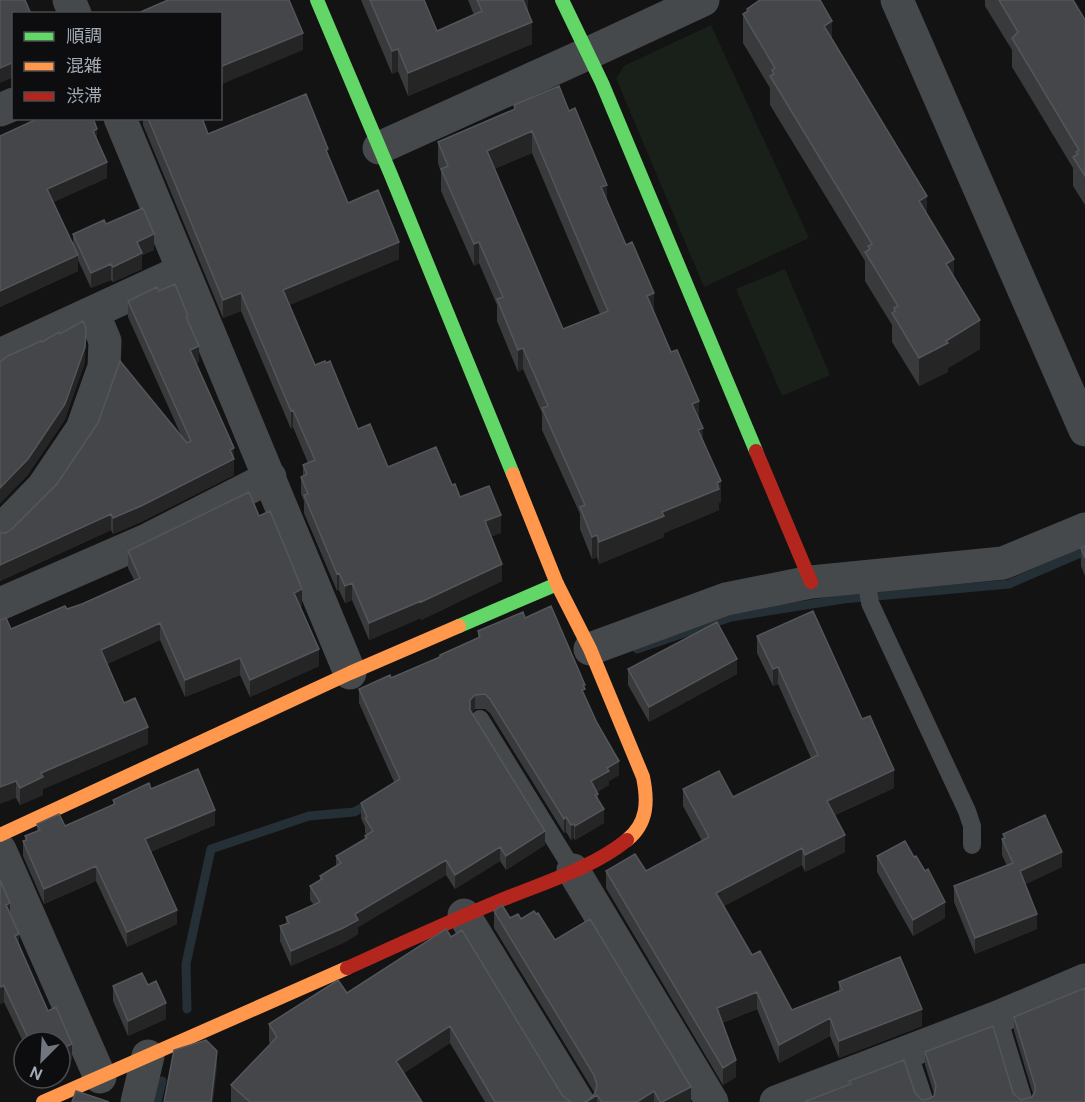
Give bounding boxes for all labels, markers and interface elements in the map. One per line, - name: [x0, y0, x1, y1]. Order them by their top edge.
- legend: [12, 12, 222, 120]
- text: 順調: [66, 24, 102, 48]
- text: 混雑: [66, 54, 102, 78]
- text: 渋滞: [66, 84, 102, 108]
- north arrow: [12, 1030, 72, 1090]
- text: N: [27, 1061, 46, 1085]

